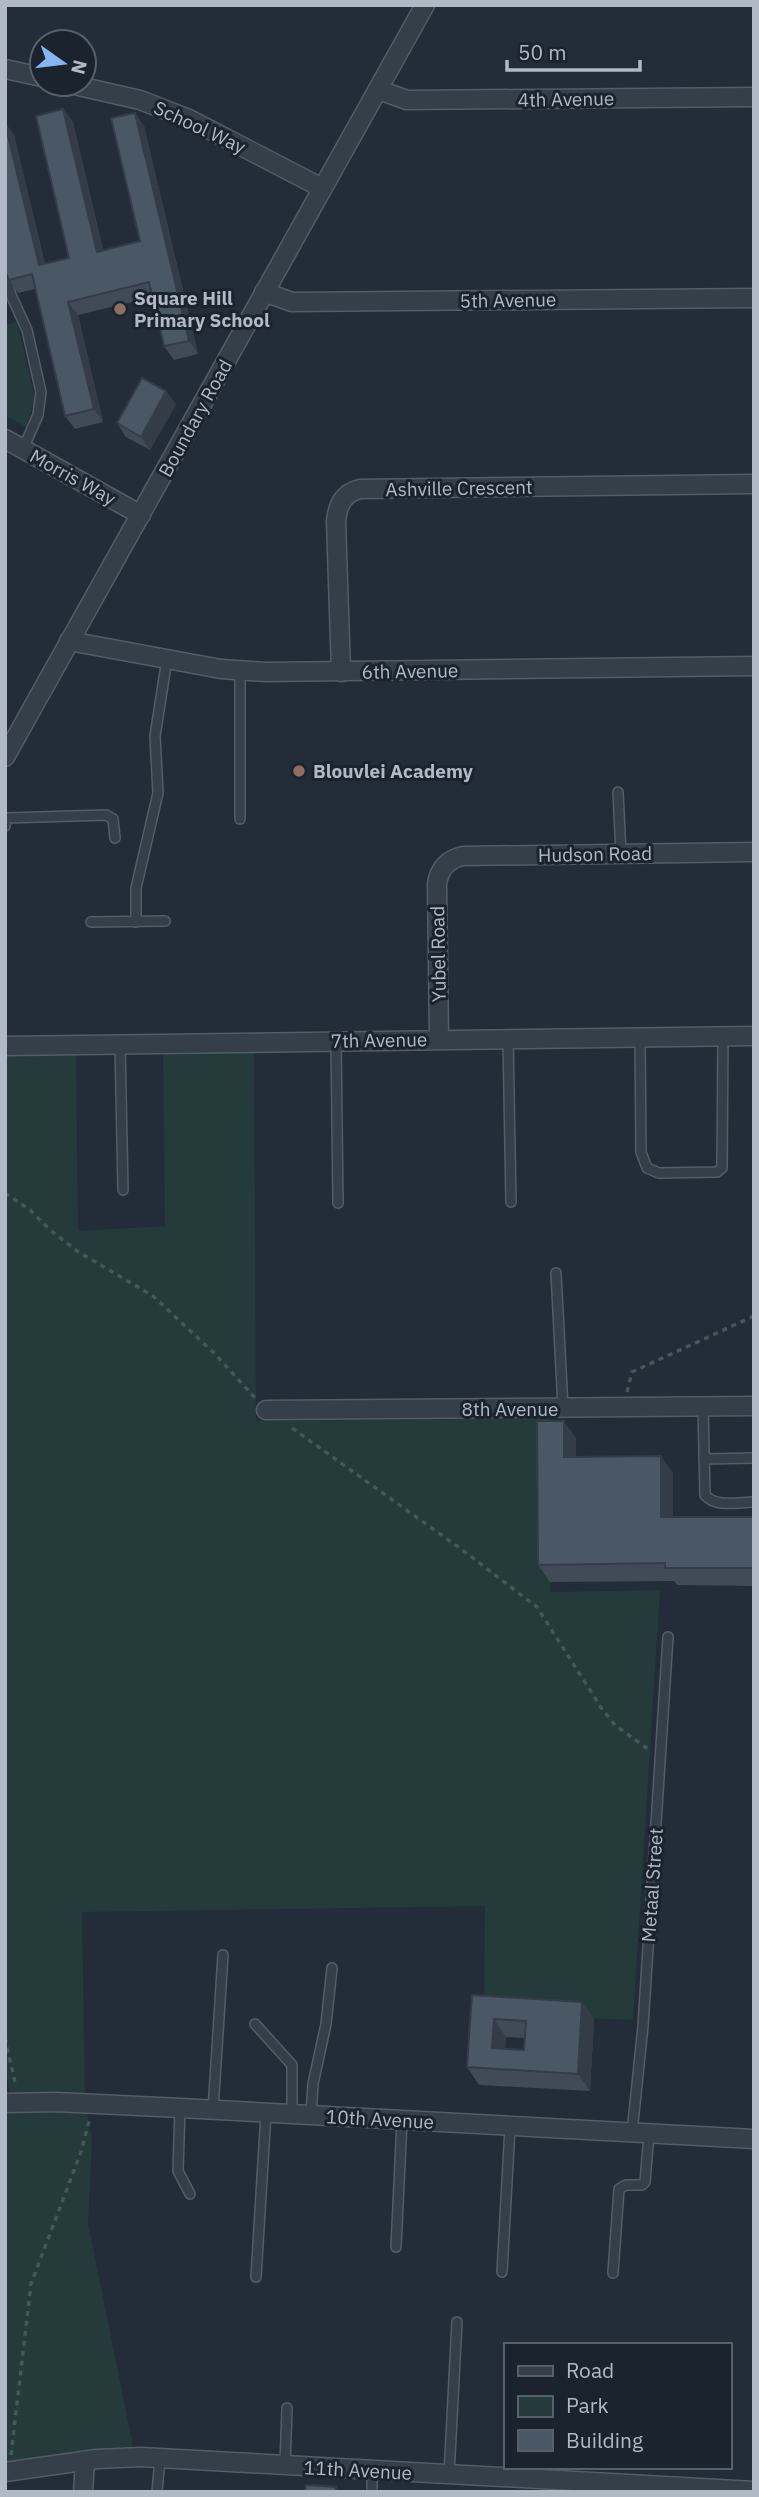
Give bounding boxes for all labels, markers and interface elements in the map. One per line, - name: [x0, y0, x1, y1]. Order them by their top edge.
- north arrow: [28, 28, 98, 98]
- scale bar: [507, 28, 640, 72]
- text: 50 m: [518, 38, 567, 66]
- text: N: [66, 58, 93, 77]
- street label: 4th Avenue: [517, 86, 615, 112]
- street label: School Way: [150, 95, 250, 159]
- place label: Square Hill Primary School: [134, 286, 270, 332]
- street label: 5th Avenue: [459, 287, 557, 313]
- marker: Square Hill Primary School: [112, 301, 128, 317]
- street label: Boundary Road: [153, 355, 237, 481]
- street label: Morris Way: [26, 444, 121, 511]
- street label: Ashville Crescent: [385, 475, 533, 501]
- street label: 6th Avenue: [361, 658, 459, 684]
- place label: Blouvlei Academy: [313, 759, 474, 783]
- marker: Blouvlei Academy: [291, 763, 307, 779]
- street label: Hudson Road: [538, 841, 652, 867]
- street label: Yubel Road: [425, 906, 451, 1002]
- street label: 7th Avenue: [330, 1027, 428, 1053]
- street label: 8th Avenue: [462, 1397, 558, 1421]
- street label: Metaal Street: [636, 1827, 668, 1943]
- street label: 10th Avenue: [325, 2104, 435, 2134]
- legend: [504, 2343, 731, 2469]
- text: Road: [566, 2356, 614, 2384]
- text: Park: [566, 2391, 609, 2419]
- text: Building: [566, 2426, 643, 2454]
- street label: 11th Avenue: [303, 2455, 413, 2485]

